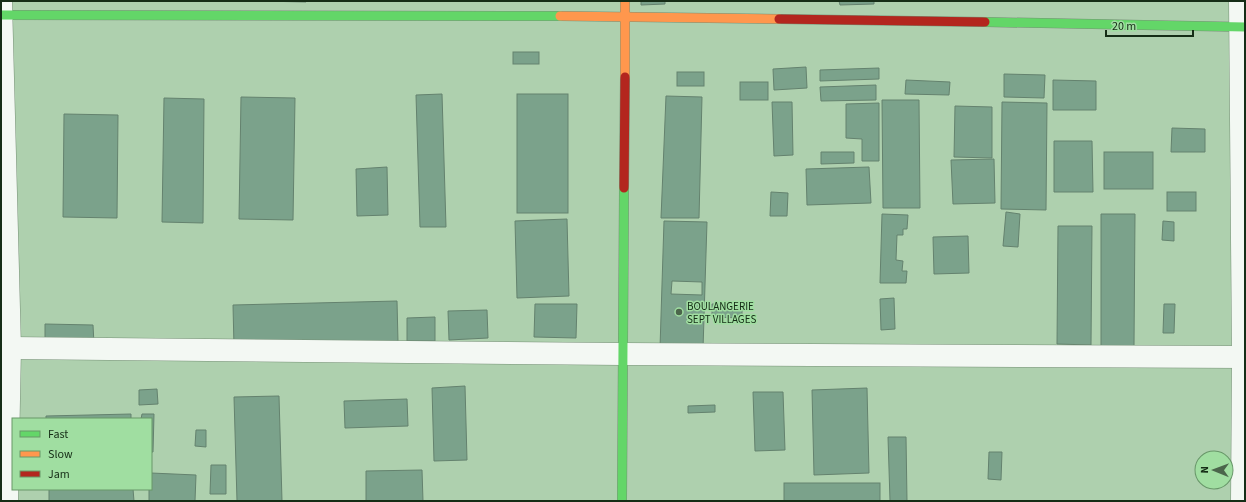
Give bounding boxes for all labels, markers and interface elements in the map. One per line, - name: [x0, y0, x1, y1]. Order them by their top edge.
- scale bar: [1106, 12, 1193, 38]
- text: 20 m: [1112, 18, 1136, 35]
- place label: BOULANGERIE SEPT VILLAGES: [687, 299, 756, 327]
- marker: BOULANGERIE SEPT VILLAGES: [674, 307, 684, 317]
- legend: [12, 418, 152, 490]
- text: Fast: [48, 426, 68, 443]
- text: Slow: [48, 446, 73, 463]
- north arrow: [1194, 450, 1234, 490]
- text: Jam: [48, 466, 70, 483]
- text: N: [1197, 466, 1212, 474]

